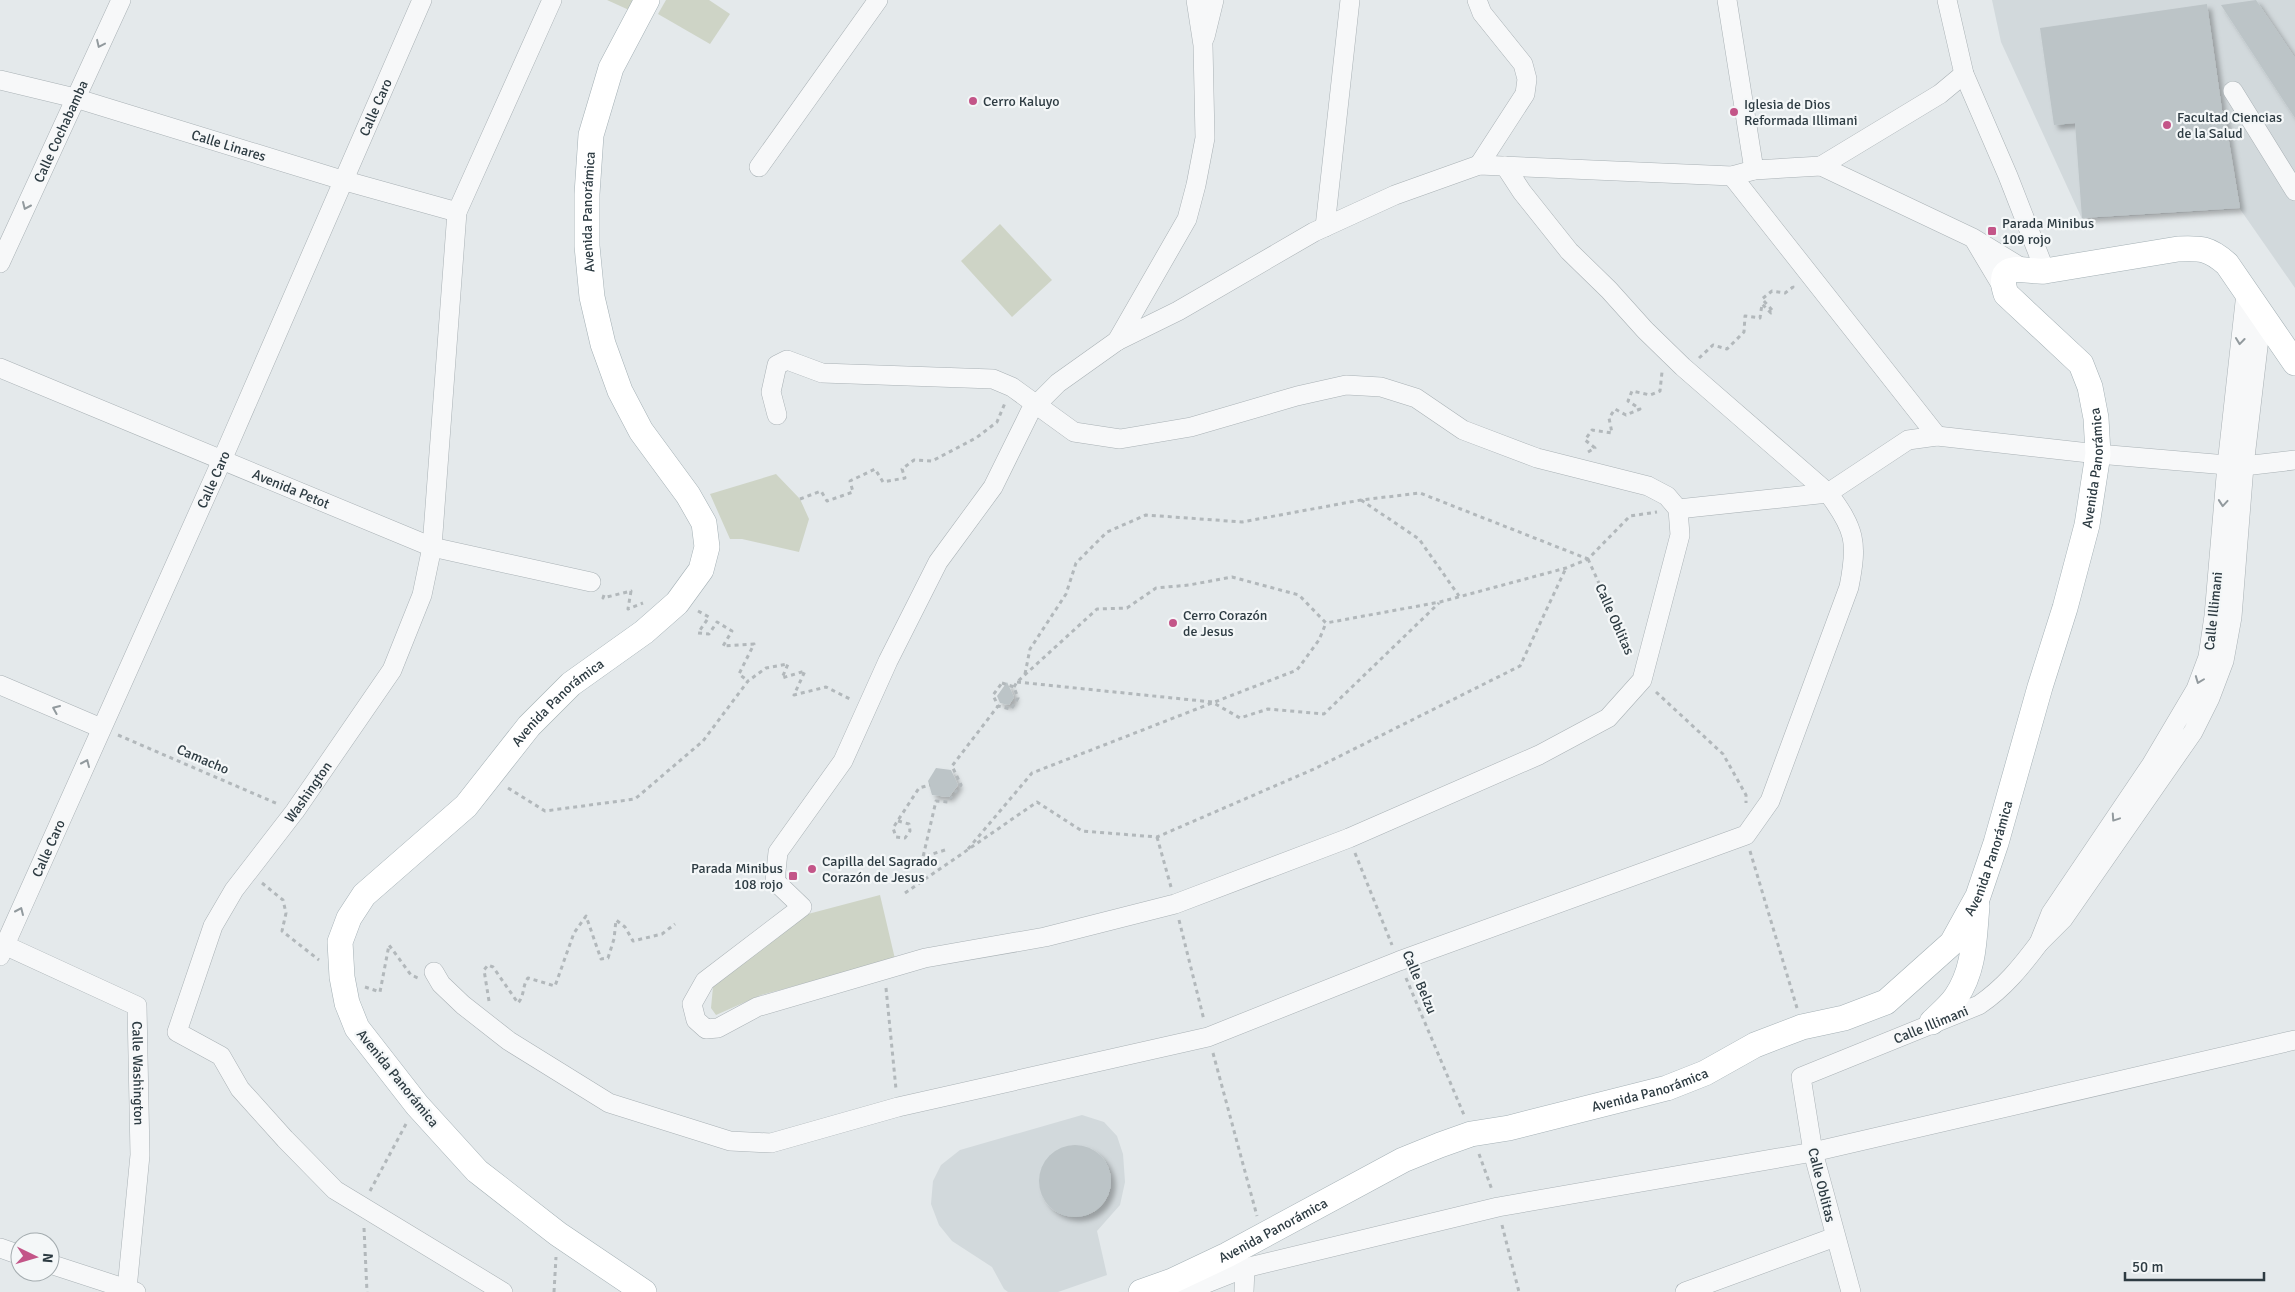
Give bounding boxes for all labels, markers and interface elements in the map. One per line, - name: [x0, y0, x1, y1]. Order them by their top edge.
- one-way arrow: [96, 39, 106, 48]
- street label: Calle Caro: [356, 76, 396, 139]
- street label: Calle Cochabamba: [30, 78, 92, 185]
- place label: Cerro Kaluyo: [983, 93, 1059, 110]
- marker: Cerro Kaluyo: [967, 95, 979, 107]
- place label: Iglesia de Dios Reformada Illimani: [1744, 96, 1858, 129]
- marker: Iglesia de Dios Reformada Illimani: [1728, 106, 1740, 118]
- place label: Facultad Ciencias de la Salud: [2177, 109, 2282, 142]
- marker: Facultad Ciencias de la Salud: [2161, 119, 2173, 131]
- street label: Calle Linares: [189, 126, 268, 165]
- street label: Avenida Panorámica: [579, 151, 599, 273]
- one-way arrow: [21, 201, 32, 210]
- place label: Parada Minibus 109 rojo: [2002, 215, 2094, 248]
- marker: Parada Minibus 109 rojo: [1986, 225, 1998, 237]
- one-way arrow: [2235, 337, 2246, 345]
- street label: Avenida Panorámica: [2079, 406, 2107, 529]
- street label: Calle Caro: [193, 448, 234, 511]
- street label: Avenida Petot: [250, 465, 332, 513]
- one-way arrow: [2218, 499, 2229, 507]
- street label: Calle Illimani: [2201, 571, 2226, 651]
- street label: Calle Oblitas: [1591, 581, 1638, 657]
- place label: Cerro Corazón de Jesus: [1183, 607, 1268, 640]
- marker: Cerro Corazón de Jesus: [1167, 617, 1179, 629]
- street label: Avenida Panorámica: [508, 655, 607, 750]
- one-way arrow: [2195, 675, 2205, 684]
- one-way arrow: [52, 705, 61, 715]
- street label: Camacho: [174, 741, 232, 778]
- street label: Washington: [281, 758, 336, 826]
- one-way arrow: [79, 759, 90, 768]
- street label: Avenida Panorámica: [1961, 799, 2017, 919]
- one-way arrow: [2111, 813, 2121, 822]
- street label: Calle Caro: [28, 817, 69, 880]
- place label: Capilla del Sagrado Corazón de Jesus: [822, 853, 938, 886]
- place label: Parada Minibus 108 rojo: [691, 860, 783, 893]
- marker: Capilla del Sagrado Corazón de Jesus: [806, 863, 818, 875]
- marker: Parada Minibus 108 rojo: [787, 870, 799, 882]
- one-way arrow: [14, 907, 24, 916]
- street label: Calle Belzu: [1399, 948, 1440, 1016]
- street label: Calle Illimani: [1891, 1002, 1971, 1048]
- street label: Calle Washington: [128, 1021, 147, 1126]
- street label: Avenida Panorámica: [353, 1026, 442, 1131]
- street label: Avenida Panorámica: [1590, 1065, 1711, 1116]
- street label: Calle Oblitas: [1804, 1146, 1839, 1224]
- street label: Avenida Panorámica: [1216, 1194, 1331, 1267]
- north arrow: [10, 1232, 60, 1282]
- scale bar: [2125, 1250, 2264, 1282]
- text: N: [39, 1252, 56, 1264]
- text: 50 m: [2132, 1258, 2163, 1276]

